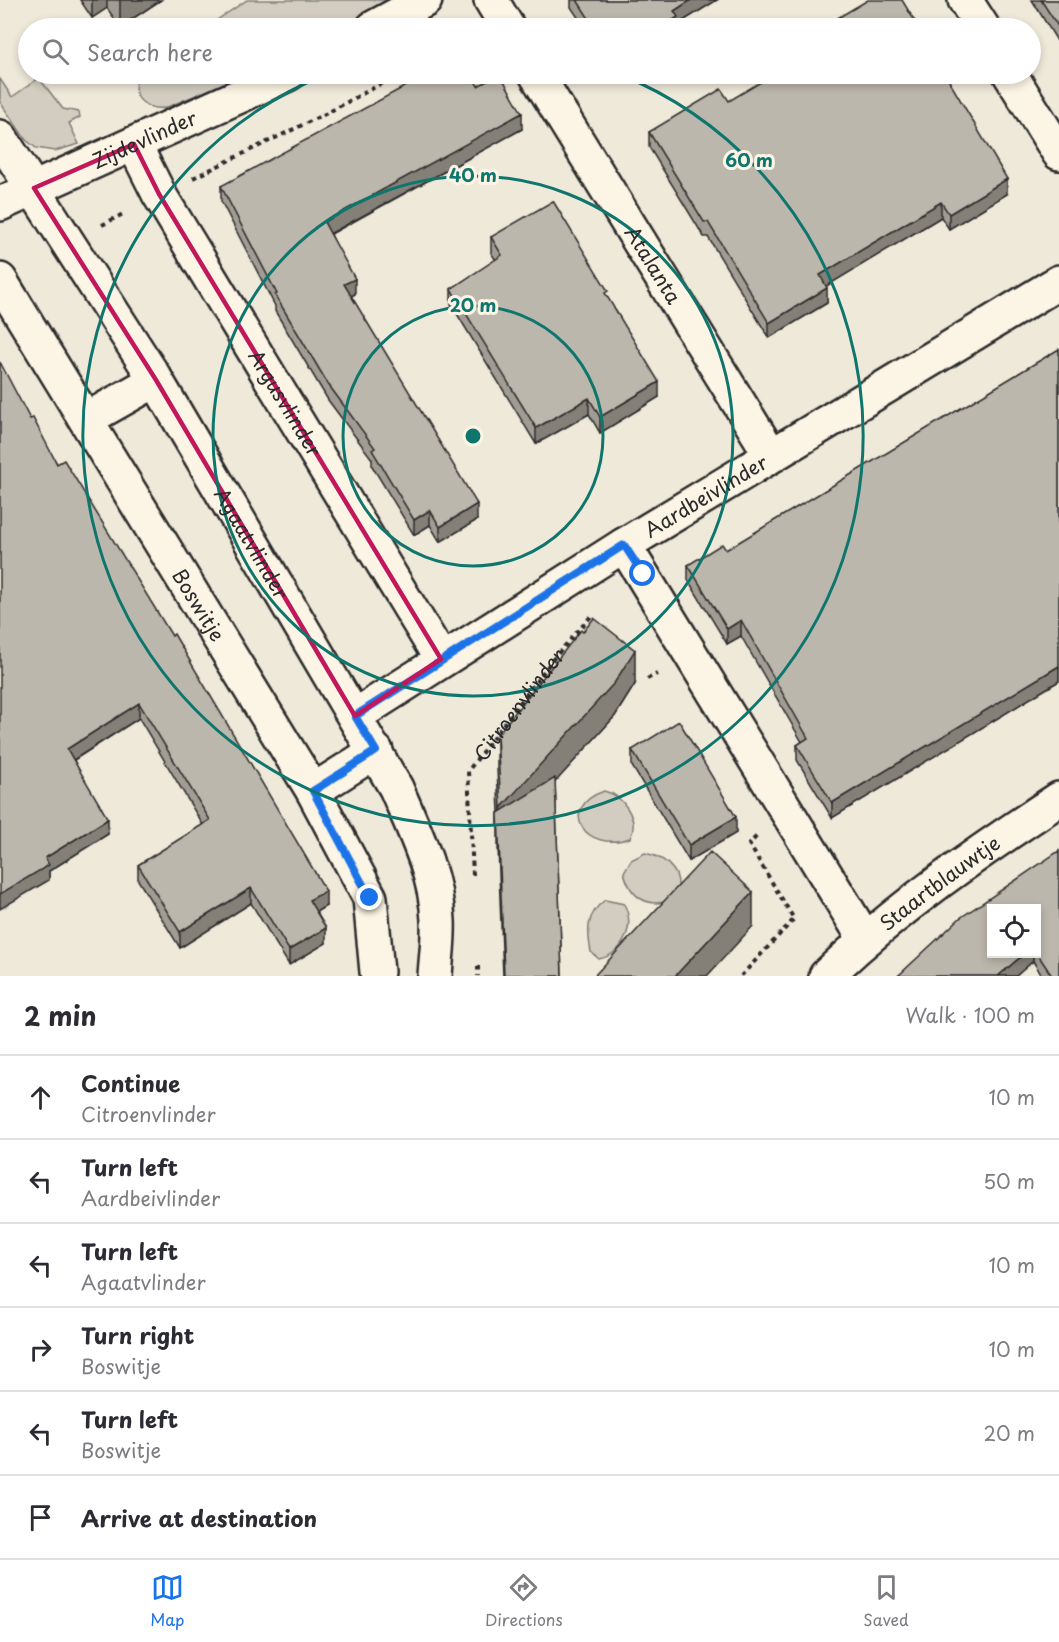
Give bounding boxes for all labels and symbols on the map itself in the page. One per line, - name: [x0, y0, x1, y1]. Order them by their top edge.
- street label: Zijdevlinder: [87, 102, 202, 176]
- text: 60 m: [725, 146, 773, 173]
- text: 40 m: [449, 161, 497, 188]
- street label: Atalanta: [618, 220, 689, 310]
- text: 20 m: [450, 291, 496, 318]
- street label: Argusvlinder: [242, 343, 330, 463]
- centre of rings: [463, 426, 483, 446]
- street label: Aardbeivlinder: [638, 446, 774, 545]
- street label: Agaatvlinder: [207, 482, 297, 605]
- route start: [629, 560, 655, 586]
- street label: Boswitje: [165, 563, 233, 647]
- street label: Citroenvlinder: [466, 641, 572, 767]
- street label: Staartblauwtje: [873, 828, 1006, 938]
- route end: [356, 884, 382, 910]

